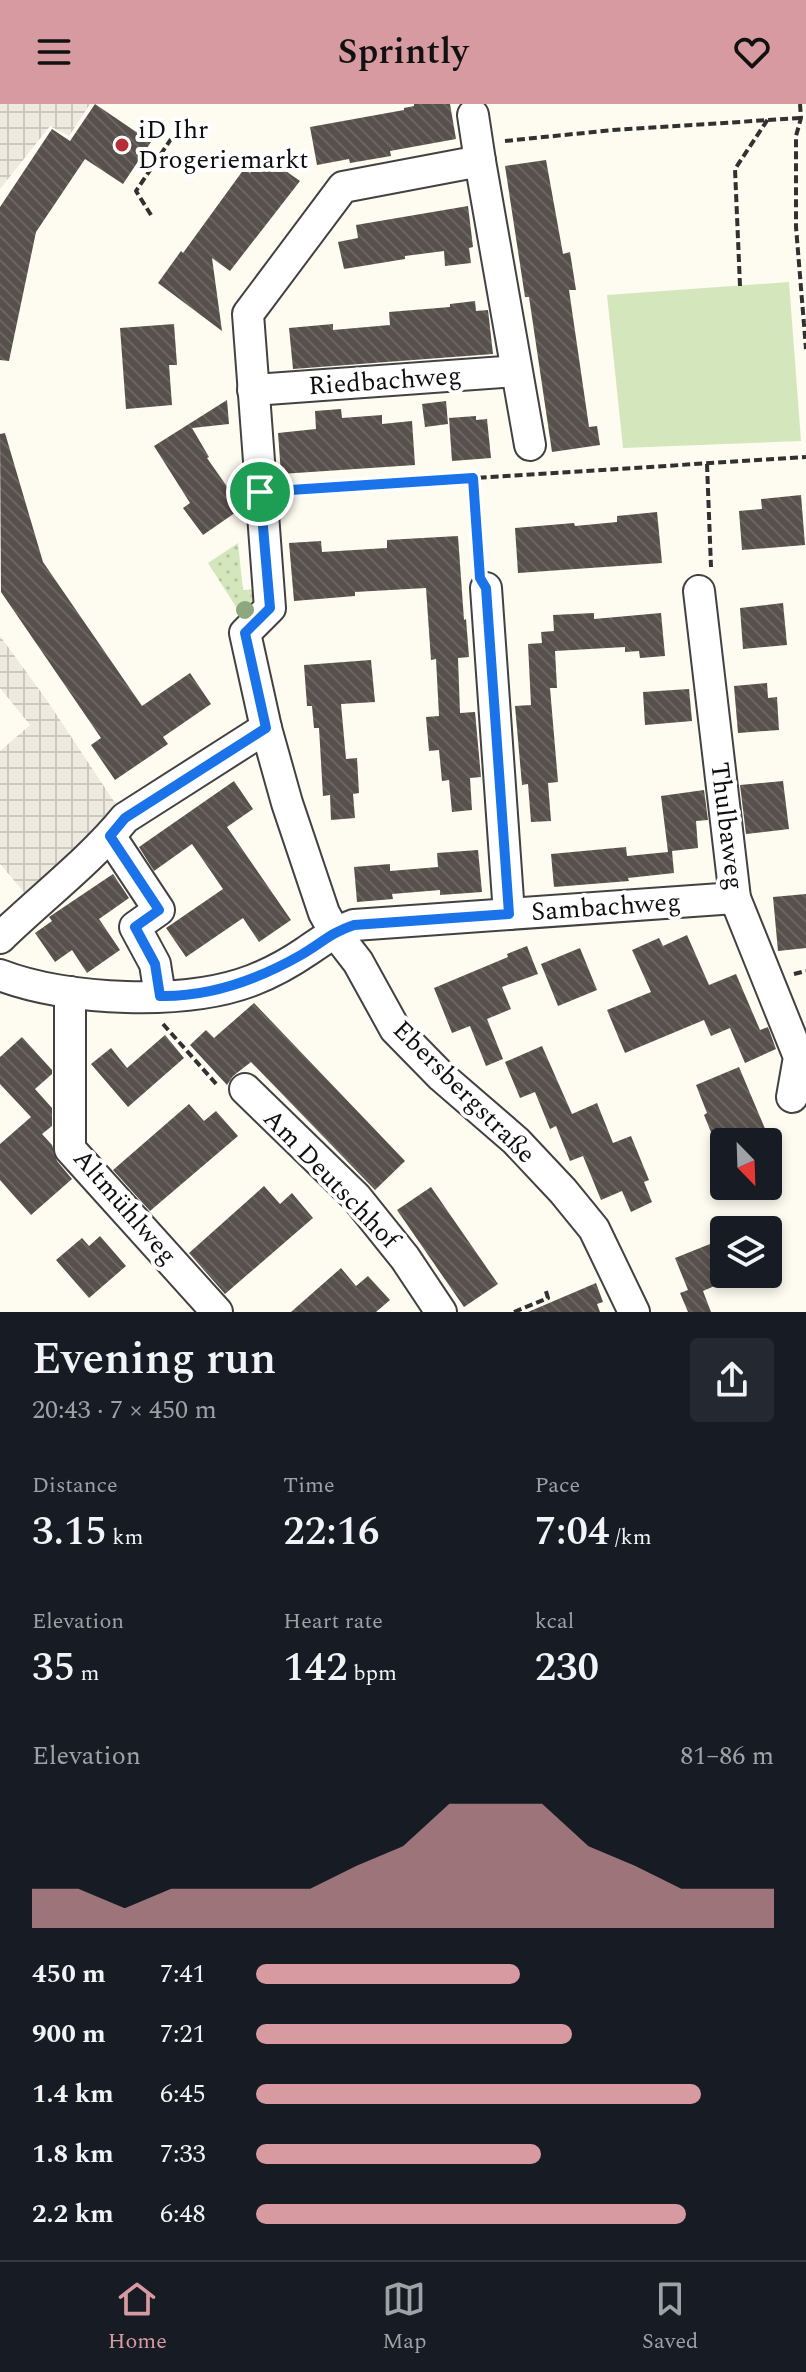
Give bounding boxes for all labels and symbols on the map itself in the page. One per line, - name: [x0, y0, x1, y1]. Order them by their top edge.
- place label: iD Ihr Drogeriemarkt: [138, 110, 309, 180]
- marker: iD Ihr Drogeriemarkt: [113, 136, 131, 154]
- street label: Riedbachweg: [307, 356, 463, 406]
- pin: [226, 458, 294, 526]
- street label: Thulbaweg: [699, 760, 755, 892]
- street label: Sambachweg: [530, 882, 682, 932]
- street label: Ebersbergstraße: [383, 1011, 545, 1173]
- street label: Am Deutschhof: [253, 1100, 410, 1260]
- north arrow: [710, 1128, 782, 1200]
- street label: Altmühlweg: [63, 1140, 187, 1274]

